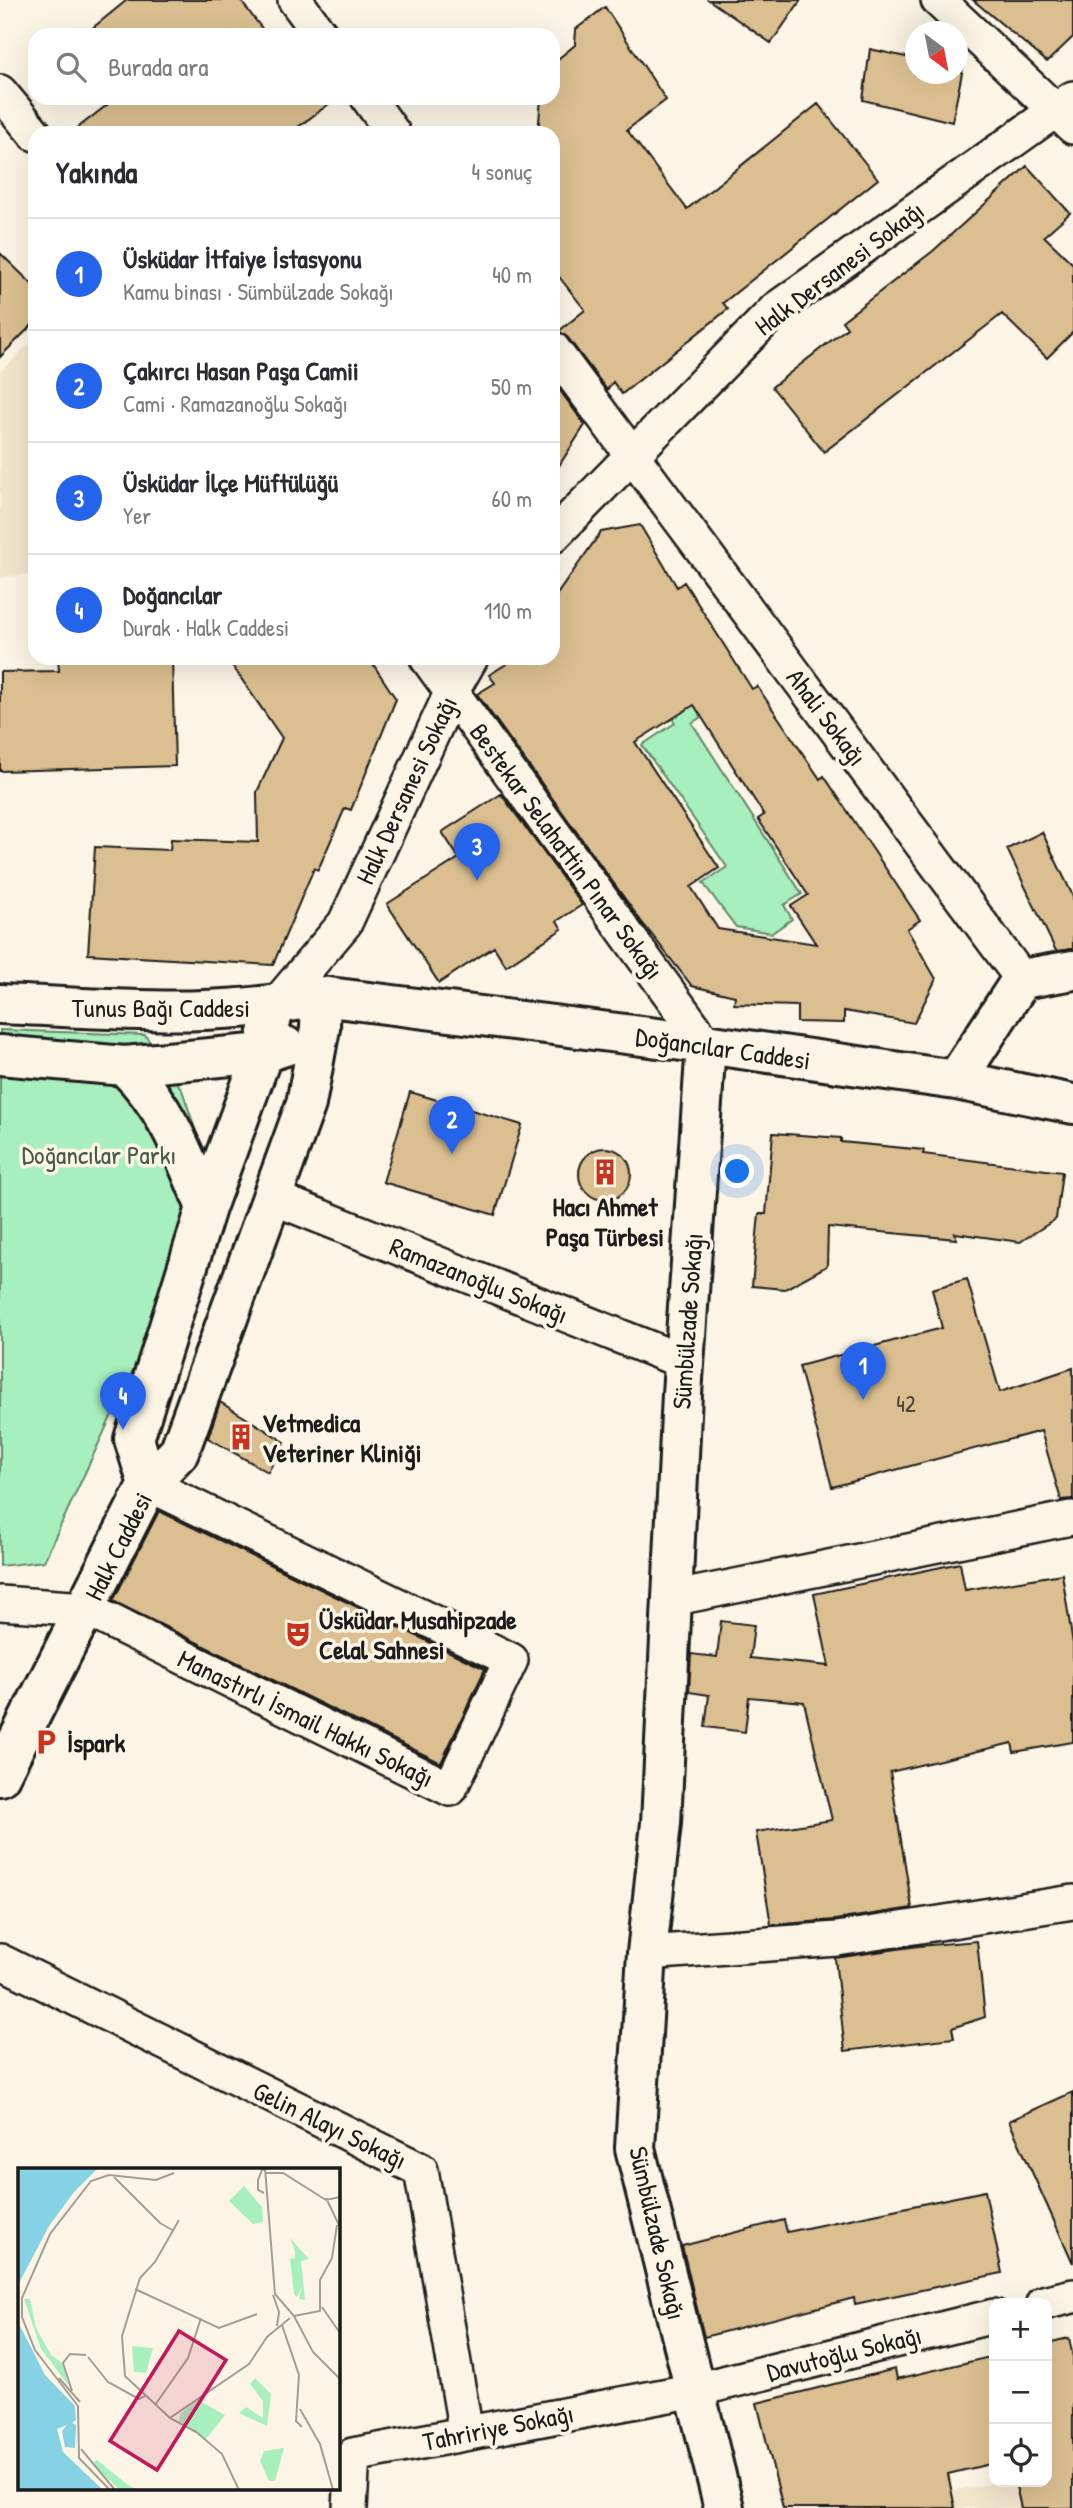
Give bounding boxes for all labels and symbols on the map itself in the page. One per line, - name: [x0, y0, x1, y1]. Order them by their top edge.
- north arrow: [905, 21, 968, 84]
- street label: Halk Dersanesi Sokağı: [747, 193, 931, 343]
- street label: Ahali Sokağı: [779, 661, 875, 773]
- street label: Halk Dersanesi Sokağı: [347, 690, 465, 890]
- street label: Bestekar Selahattin Pınar Sokağı: [462, 716, 672, 986]
- pin: 3: [454, 823, 500, 881]
- street label: Tunus Bağı Caddesi: [72, 990, 250, 1025]
- street label: Doğancılar Caddesi: [633, 1018, 813, 1078]
- pin: 2: [429, 1096, 475, 1154]
- park label: Doğancılar Parkı: [22, 1137, 176, 1172]
- your location: [720, 1154, 754, 1188]
- building icon: Hacı Ahmet Paşa Türbesi: [590, 1157, 620, 1187]
- place label: Hacı Ahmet Paşa Türbesi: [546, 1189, 664, 1254]
- street label: Ramazanoğlu Sokağı: [385, 1228, 573, 1332]
- street label: Sümbülzade Sokağı: [663, 1232, 711, 1410]
- pin: 1: [840, 1342, 886, 1400]
- pin: 4: [100, 1372, 146, 1430]
- house number: 42: [896, 1388, 916, 1419]
- place label: Vetmedica Veteriner Kliniği: [262, 1405, 421, 1471]
- building icon: Vetmedica Veteriner Kliniği: [226, 1422, 256, 1452]
- street label: Halk Caddesi: [76, 1486, 160, 1606]
- place label: Üsküdar Musahipzade Celal Sahnesi: [319, 1602, 517, 1667]
- theatre icon: Üsküdar Musahipzade Celal Sahnesi: [283, 1619, 313, 1649]
- street label: Manastırlı İsmail Hakkı Sokağı: [172, 1641, 440, 1795]
- place label: İspark: [67, 1725, 125, 1761]
- parking icon: İspark: [31, 1727, 61, 1757]
- street label: Gelin Alayı Sokağı: [247, 2073, 413, 2177]
- street label: Sümbülzade Sokağı: [621, 2143, 695, 2323]
- inset map: [18, 2168, 340, 2490]
- street label: Davutoğlu Sokağı: [763, 2317, 925, 2389]
- street label: Tahririye Sokağı: [420, 2395, 576, 2459]

